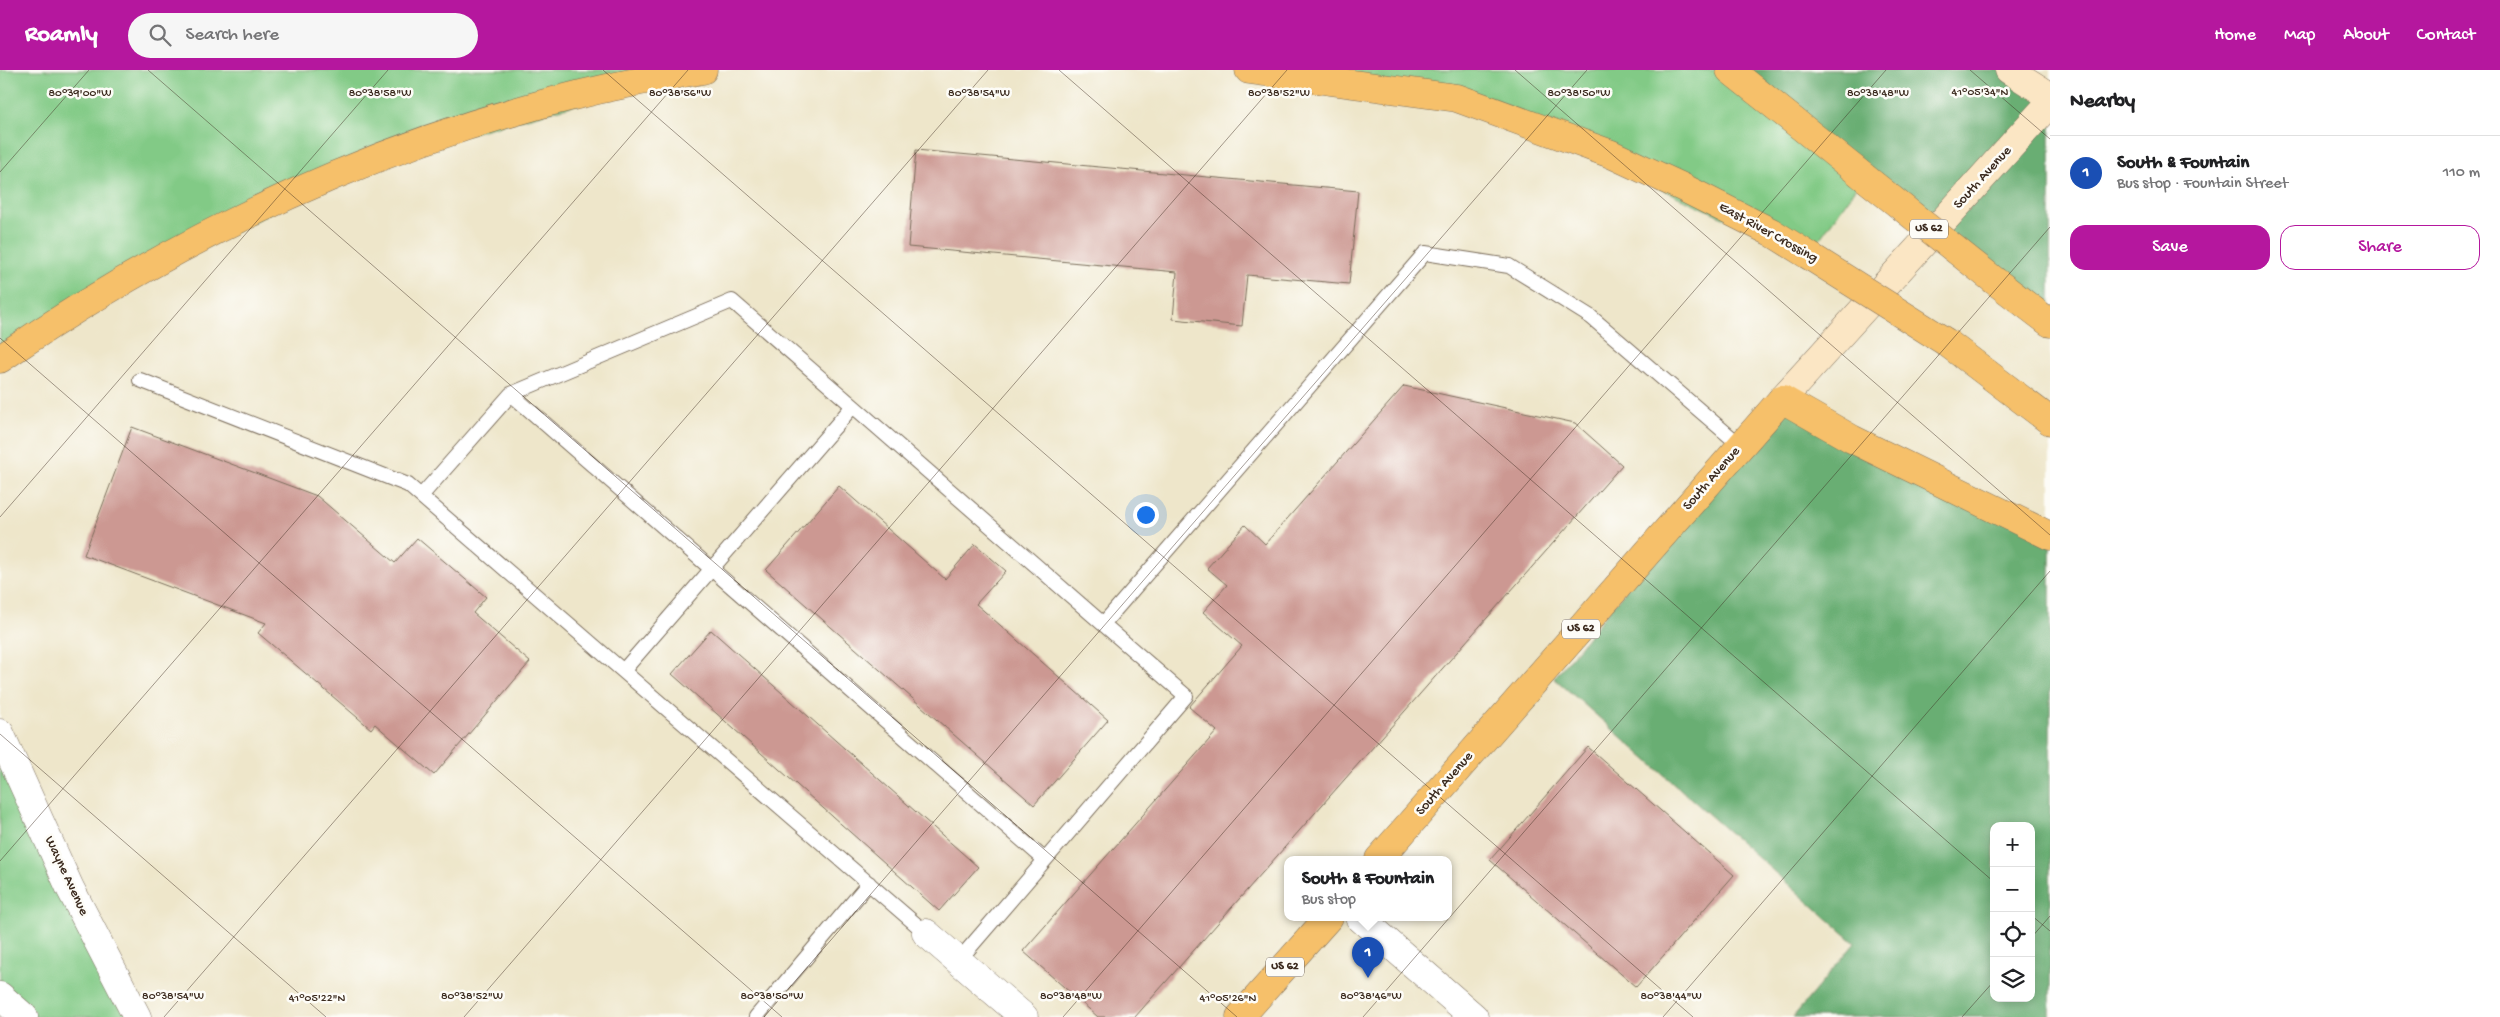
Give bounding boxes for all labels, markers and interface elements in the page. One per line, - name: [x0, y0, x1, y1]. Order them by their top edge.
- search box: [128, 13, 478, 58]
- text: Roamly: [25, 21, 98, 50]
- icon: search: [146, 21, 174, 49]
- text: Search here: [186, 24, 279, 47]
- text: Home: [2214, 25, 2256, 46]
- text: Map: [2284, 25, 2315, 46]
- text: About: [2343, 25, 2389, 46]
- text: Contact: [2417, 25, 2475, 46]
- text: 41°05'34"N: [1952, 86, 2009, 100]
- text: 80°39'00"W: [49, 87, 111, 101]
- text: 80°38'58"W: [349, 87, 411, 101]
- text: 80°38'56"W: [649, 87, 711, 101]
- text: 80°38'54"W: [948, 87, 1010, 101]
- text: 80°38'52"W: [1248, 87, 1310, 101]
- text: 80°38'50"W: [1548, 87, 1610, 101]
- text: 80°38'48"W: [1847, 87, 1909, 101]
- text: Nearby: [2070, 90, 2135, 115]
- street label: South Avenue: [1950, 142, 2016, 213]
- text: South & Fountain: [2117, 152, 2249, 175]
- text: 1: [2083, 164, 2089, 183]
- text: 110 m: [2443, 164, 2480, 183]
- text: Bus stop · Fountain Street: [2117, 175, 2288, 194]
- street label: East River Crossing: [1716, 199, 1820, 267]
- road number: US 62: [1910, 220, 1948, 238]
- button: Save: [2070, 225, 2270, 270]
- button: Share: [2280, 225, 2480, 270]
- street label: South Avenue: [1680, 443, 1745, 514]
- your location: [1133, 502, 1159, 528]
- road number: US 62: [1562, 620, 1600, 638]
- street label: South Avenue: [1413, 748, 1478, 819]
- map controls: [1990, 822, 2035, 1002]
- button: +: [1990, 822, 2035, 867]
- street label: Wayne Avenue: [40, 834, 92, 919]
- popup: [1284, 856, 1452, 921]
- button: −: [1990, 867, 2035, 912]
- text: South & Fountain: [1302, 868, 1434, 891]
- text: Bus stop: [1302, 891, 1356, 910]
- button: locate: [1990, 912, 2035, 957]
- pin: 1: [1352, 937, 1384, 978]
- button: layers: [1990, 957, 2035, 1002]
- road number: US 62: [1266, 958, 1304, 976]
- text: 80°38'54"W: [142, 990, 204, 1004]
- text: 80°38'52"W: [441, 990, 503, 1004]
- text: 80°38'50"W: [741, 990, 803, 1004]
- text: 80°38'48"W: [1040, 990, 1102, 1004]
- text: 80°38'46"W: [1340, 990, 1402, 1004]
- text: 80°38'44"W: [1640, 990, 1702, 1004]
- text: 41°05'22"N: [289, 992, 346, 1006]
- text: 41°05'26"N: [1200, 992, 1257, 1006]

